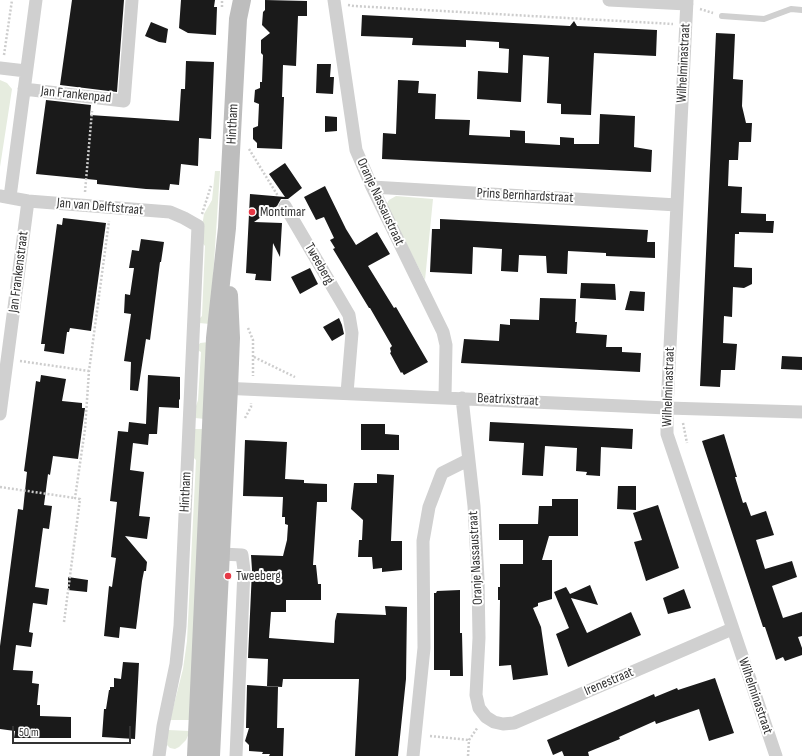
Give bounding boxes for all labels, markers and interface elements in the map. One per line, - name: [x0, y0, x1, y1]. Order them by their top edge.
- street label: Wilhelminastraat: [674, 23, 694, 103]
- street label: Jan Frankenpad: [40, 83, 112, 107]
- street label: Hintham: [224, 103, 242, 145]
- street label: Oranje Nassaustraat: [352, 156, 408, 248]
- street label: Prins Bernhardstraat: [476, 185, 574, 207]
- street label: Jan van Delftstraat: [56, 195, 144, 219]
- place label: Montimar: [260, 204, 305, 220]
- marker: Montimar: [247, 207, 257, 217]
- street label: Jan Frankenstraat: [6, 230, 32, 314]
- street label: Tweeberg: [301, 240, 337, 288]
- street label: Wilhelminastraat: [659, 347, 679, 427]
- street label: Beatrixstraat: [477, 390, 539, 410]
- street label: Hintham: [177, 471, 195, 513]
- street label: Oranje Nassaustraat: [465, 511, 487, 605]
- place label: Tweeberg: [236, 568, 281, 584]
- marker: Tweeberg: [223, 571, 233, 581]
- street label: Wilhelminastraat: [734, 656, 776, 736]
- street label: Irenestraat: [582, 664, 636, 700]
- scale bar: [14, 718, 133, 744]
- text: 50 m: [19, 725, 39, 740]

